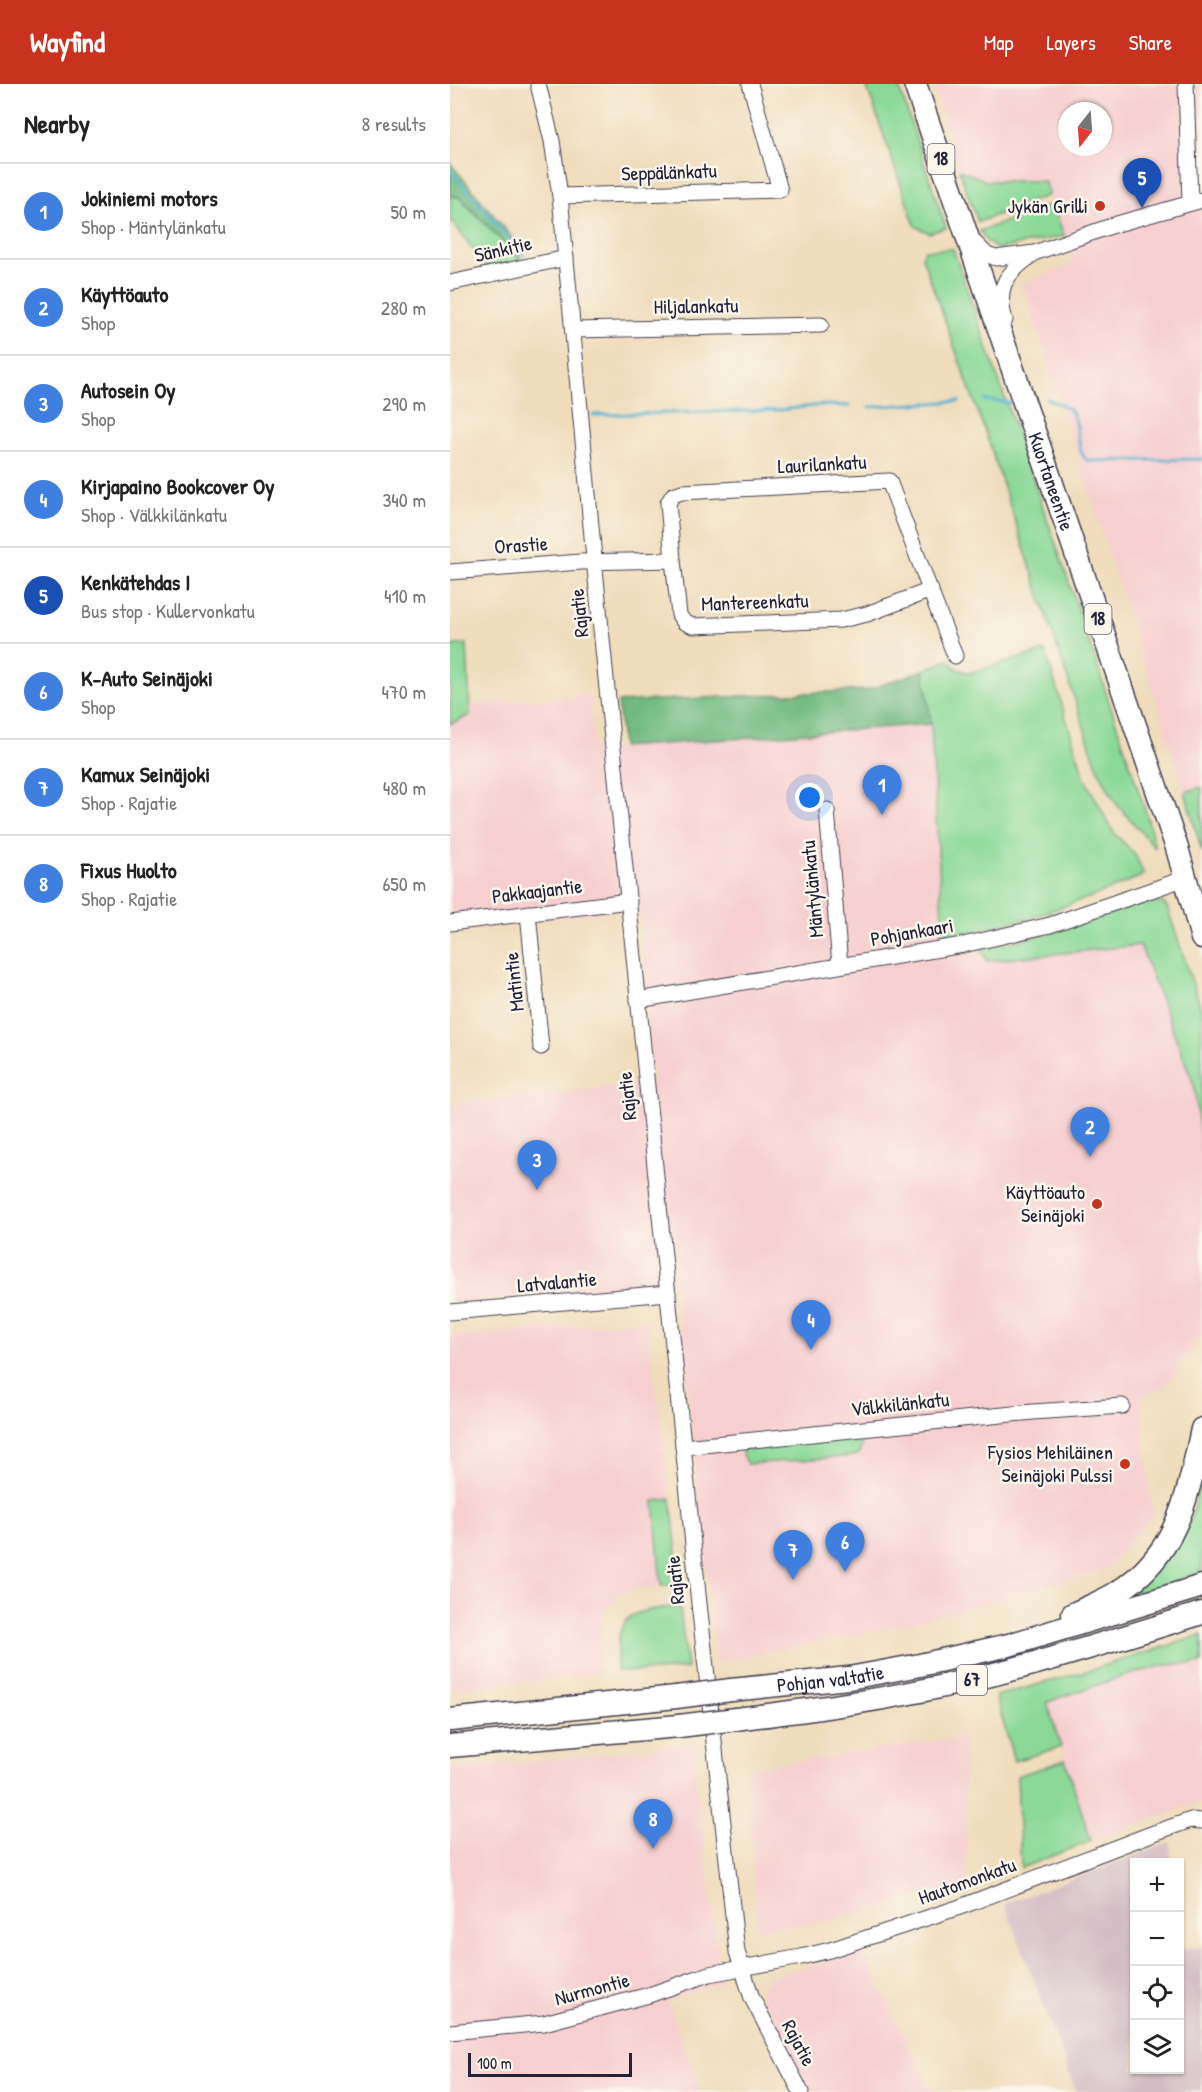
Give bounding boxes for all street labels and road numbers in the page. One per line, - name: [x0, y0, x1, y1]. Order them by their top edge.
- road number: 18: [928, 144, 954, 174]
- street label: Seppälänkatu: [621, 156, 717, 187]
- street label: Sänkitie: [472, 229, 534, 268]
- street label: Hiljalankatu: [653, 291, 739, 320]
- street label: Kuortaneentie: [1022, 428, 1081, 534]
- street label: Laurilankatu: [777, 448, 867, 479]
- street label: Orastie: [493, 529, 549, 560]
- street label: Mantereenkatu: [701, 586, 809, 617]
- street label: Rajatie: [563, 587, 594, 639]
- road number: 18: [1084, 604, 1112, 634]
- street label: Mäntylänkatu: [794, 839, 829, 939]
- street label: Pakkaajantie: [490, 872, 584, 909]
- street label: Pohjankaari: [868, 911, 956, 952]
- street label: Matintie: [497, 951, 530, 1013]
- street label: Rajatie: [611, 1070, 642, 1122]
- street label: Latvalantie: [516, 1265, 598, 1298]
- street label: Välkkilänkatu: [849, 1385, 950, 1422]
- street label: Rajatie: [659, 1554, 690, 1606]
- street label: Pohjan valtatie: [776, 1658, 886, 1698]
- road number: 67: [957, 1665, 987, 1695]
- street label: Hautomonkatu: [914, 1850, 1019, 1911]
- street label: Nurmontie: [551, 1966, 632, 2011]
- street label: Rajatie: [776, 2015, 823, 2071]

